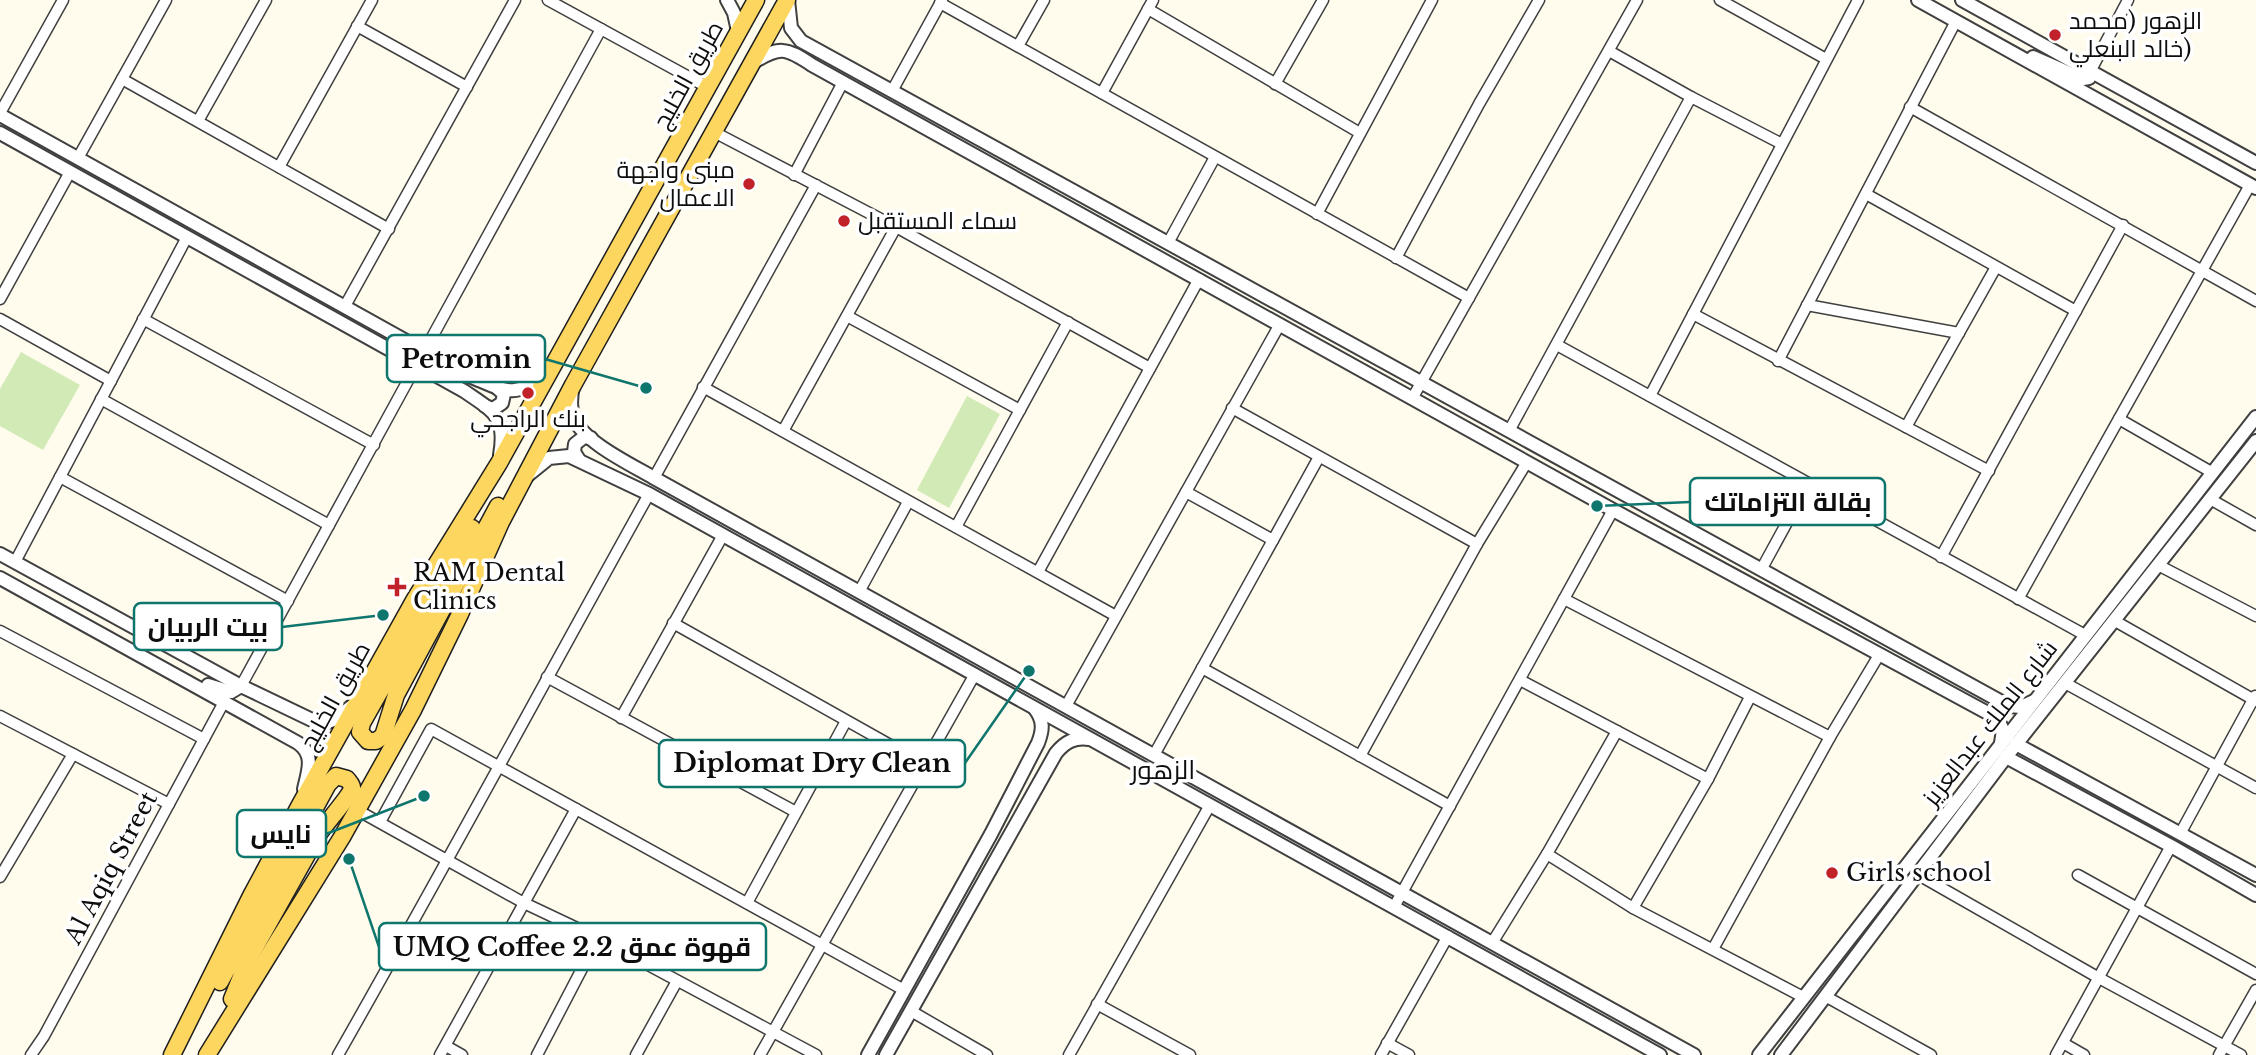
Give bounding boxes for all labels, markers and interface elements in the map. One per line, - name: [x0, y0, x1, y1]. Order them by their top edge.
- place label: الزهور (محمد خالد البنعلي): [2069, 6, 2202, 68]
- street label: طريق الخليج: [646, 16, 731, 135]
- marker: الزهور (محمد خالد البنعلي): [2047, 27, 2063, 43]
- place label: مبنى واجهة الاعمال: [616, 155, 735, 212]
- marker: مبنى واجهة الاعمال: [741, 176, 757, 192]
- place label: سماء المستقبل: [858, 206, 1017, 235]
- marker: سماء المستقبل: [836, 213, 852, 229]
- callout: Petromin: [387, 335, 545, 382]
- text: Petromin: [401, 343, 531, 375]
- marker: بنك الراجحي: [520, 385, 536, 401]
- place label: بنك الراجحي: [470, 404, 586, 438]
- callout: بقالة التزاماتك: [1690, 478, 1885, 525]
- text: بقالة التزاماتك: [1704, 486, 1872, 518]
- place label: RAM Dental Clinics: [413, 558, 565, 615]
- marker: RAM Dental Clinics: [387, 577, 407, 597]
- callout: بيت الربيان: [134, 603, 282, 650]
- text: بيت الربيان: [148, 611, 268, 643]
- street label: شارع الملك عبدالعزيز: [1915, 634, 2065, 814]
- street label: طريق الخليج: [293, 637, 378, 756]
- callout: Diplomat Dry Clean: [659, 740, 965, 787]
- text: Diplomat Dry Clean: [673, 747, 951, 779]
- district label: الزهور: [1129, 754, 1195, 786]
- street label: Al Aqiq Street: [58, 786, 163, 950]
- callout: نايس: [237, 810, 326, 857]
- text: نايس: [251, 818, 311, 850]
- place label: Girls school: [1846, 858, 1992, 887]
- marker: Girls school: [1824, 865, 1840, 881]
- callout: UMQ Coffee 2.2 قهوة عمق: [379, 923, 766, 970]
- text: UMQ Coffee 2.2 قهوة عمق: [393, 931, 751, 963]

